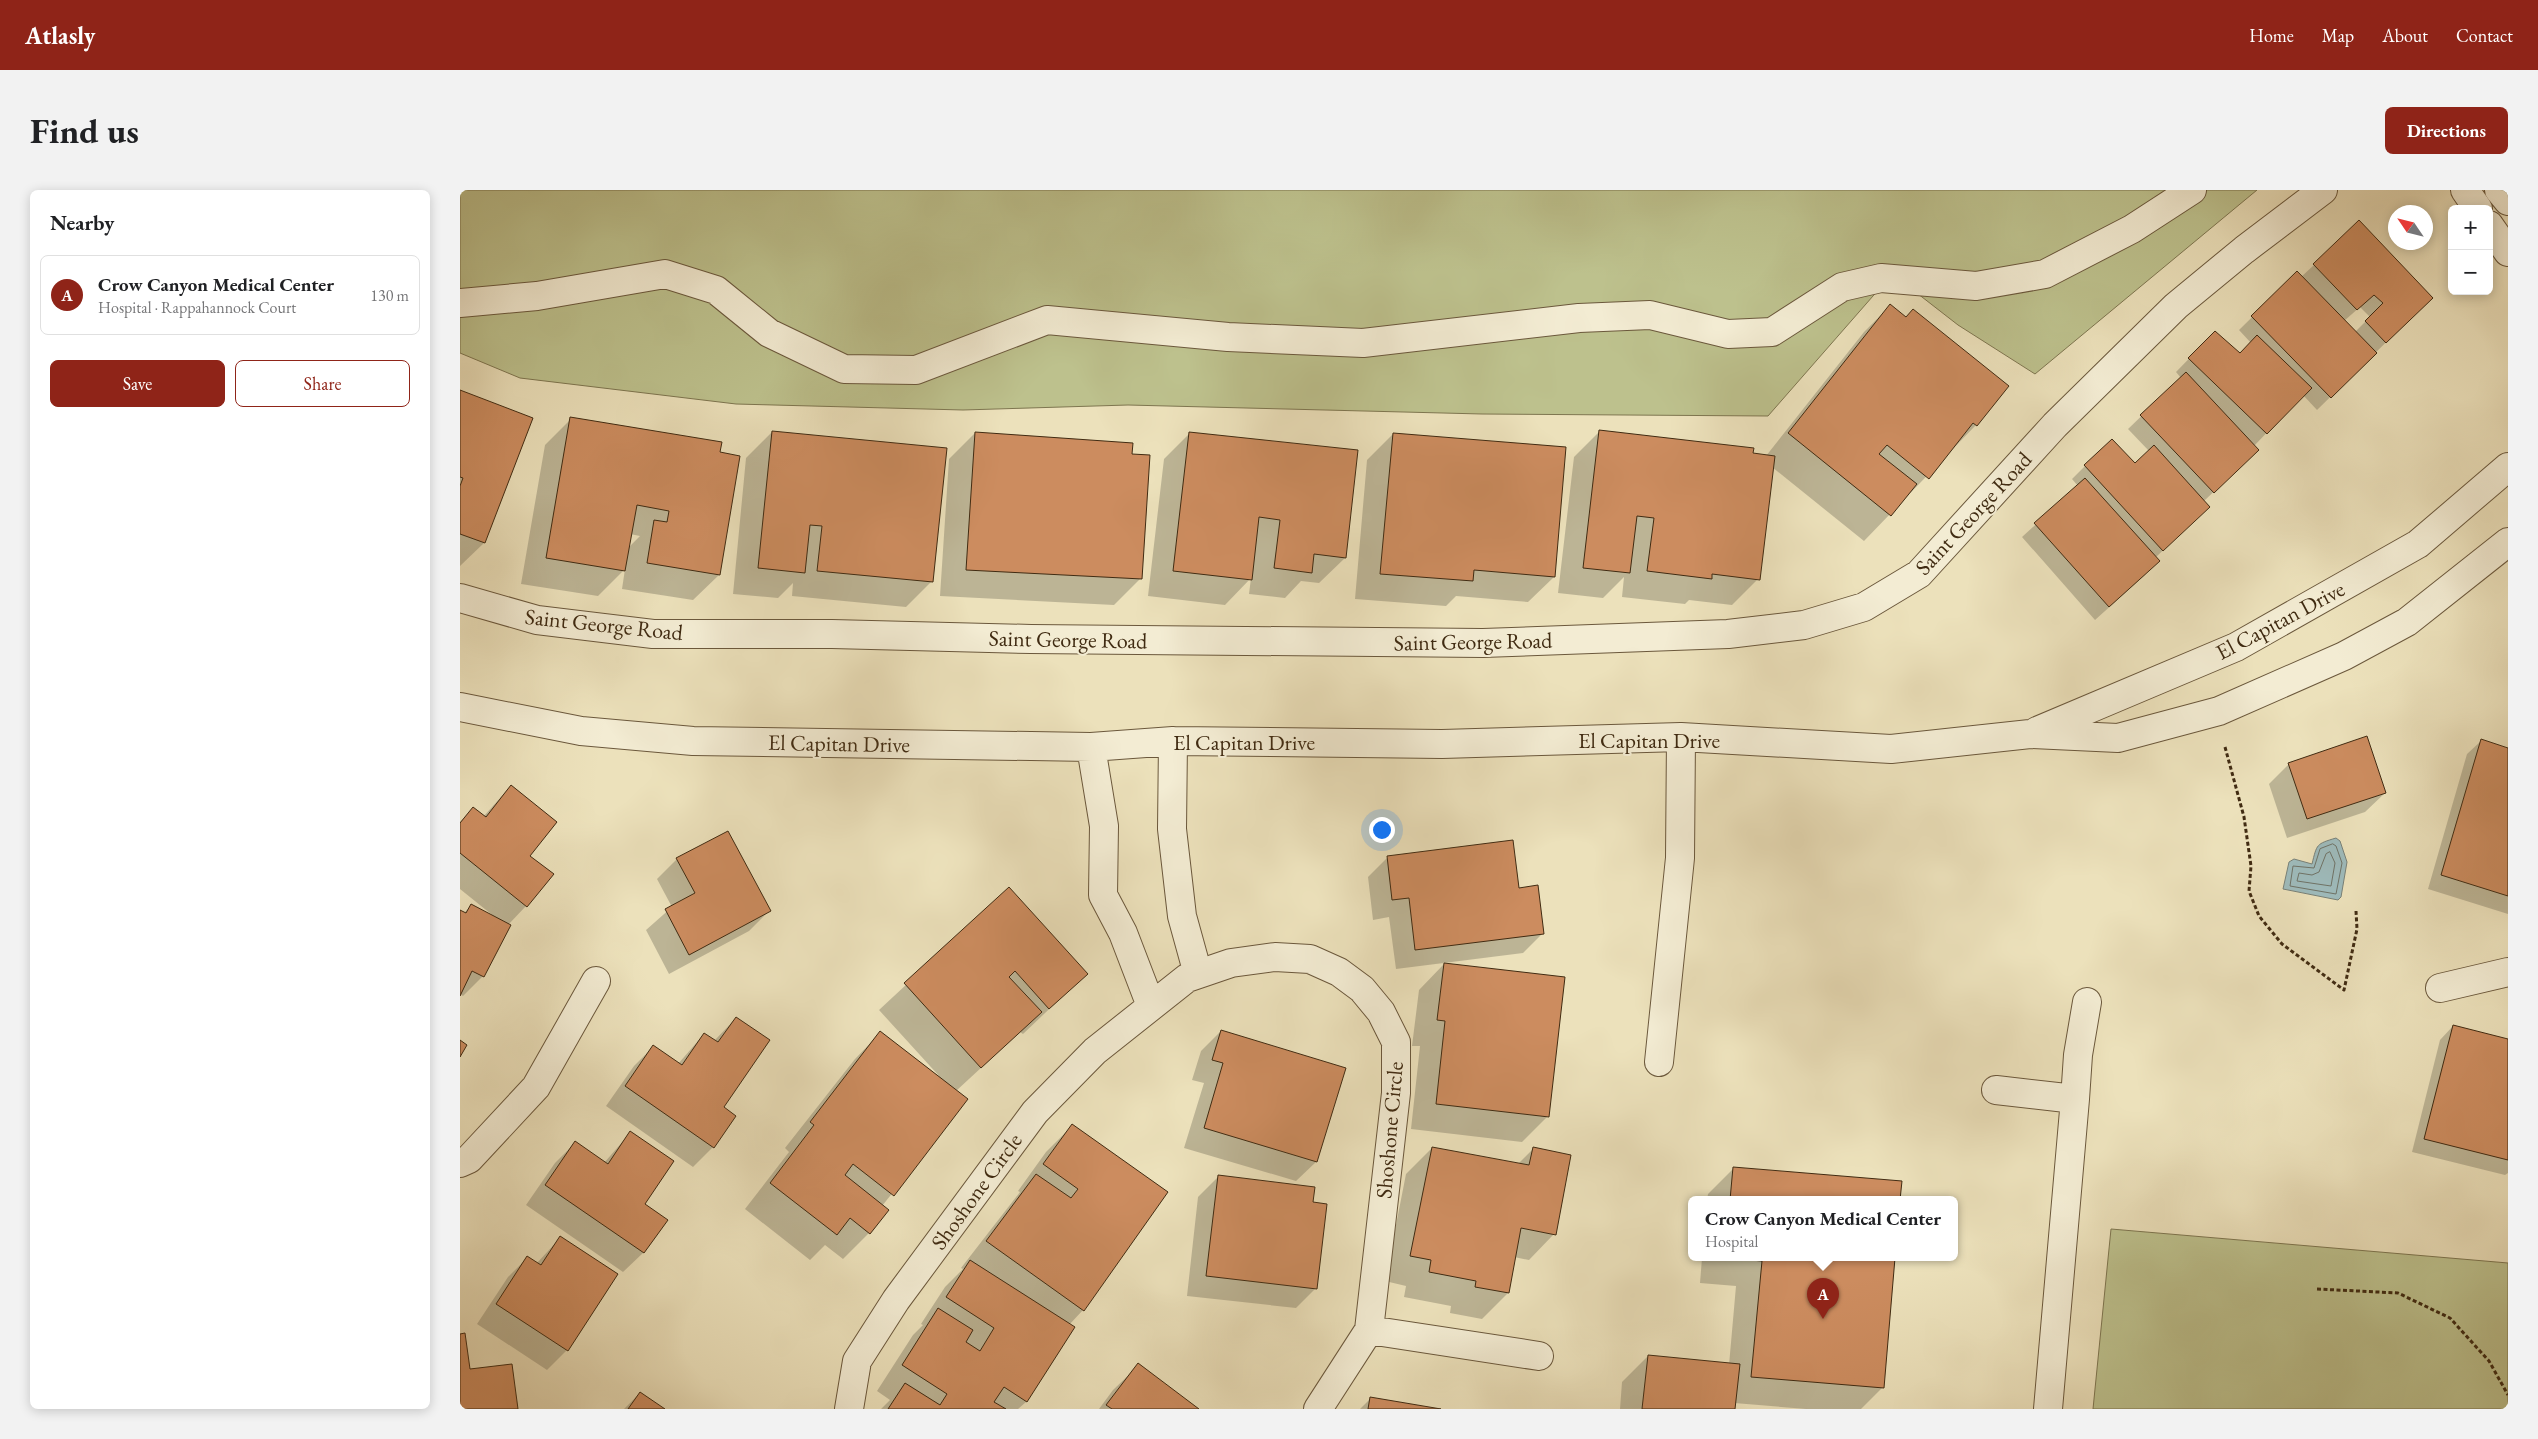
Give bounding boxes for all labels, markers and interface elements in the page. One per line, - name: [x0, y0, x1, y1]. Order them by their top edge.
- text: Atlasly: [25, 20, 95, 51]
- text: Home: [2249, 24, 2294, 47]
- text: Map: [2322, 24, 2354, 47]
- text: About: [2382, 24, 2428, 47]
- text: Contact: [2456, 24, 2513, 47]
- button: Directions: [2385, 107, 2508, 154]
- text: Find us: [30, 108, 139, 153]
- north arrow: [2388, 205, 2433, 250]
- map controls: [2448, 205, 2493, 295]
- button: +: [2448, 205, 2493, 250]
- text: Nearby: [50, 209, 114, 236]
- button: −: [2448, 250, 2493, 295]
- text: Crow Canyon Medical Center: [98, 272, 334, 297]
- text: A: [61, 285, 73, 306]
- text: 130 m: [370, 285, 409, 306]
- text: Hospital · Rappahannock Court: [98, 297, 296, 318]
- button: Save: [50, 360, 225, 407]
- button: Share: [235, 360, 410, 407]
- street label: Saint George Road: [1909, 445, 2039, 581]
- street label: El Capitan Drive: [2211, 574, 2350, 667]
- street label: Saint George Road: [524, 602, 685, 647]
- street label: Saint George Road: [988, 624, 1148, 655]
- street label: Saint George Road: [1393, 626, 1553, 657]
- street label: El Capitan Drive: [1578, 726, 1720, 755]
- street label: El Capitan Drive: [768, 728, 911, 759]
- street label: El Capitan Drive: [1173, 728, 1315, 757]
- your location: [1369, 817, 1395, 843]
- street label: Shoshone Circle: [1369, 1060, 1410, 1200]
- street label: Shoshone Circle: [924, 1127, 1029, 1255]
- popup: [1688, 1196, 1958, 1261]
- text: Crow Canyon Medical Center: [1705, 1206, 1941, 1231]
- text: Hospital: [1705, 1231, 1758, 1252]
- pin: A: [1807, 1278, 1839, 1319]

